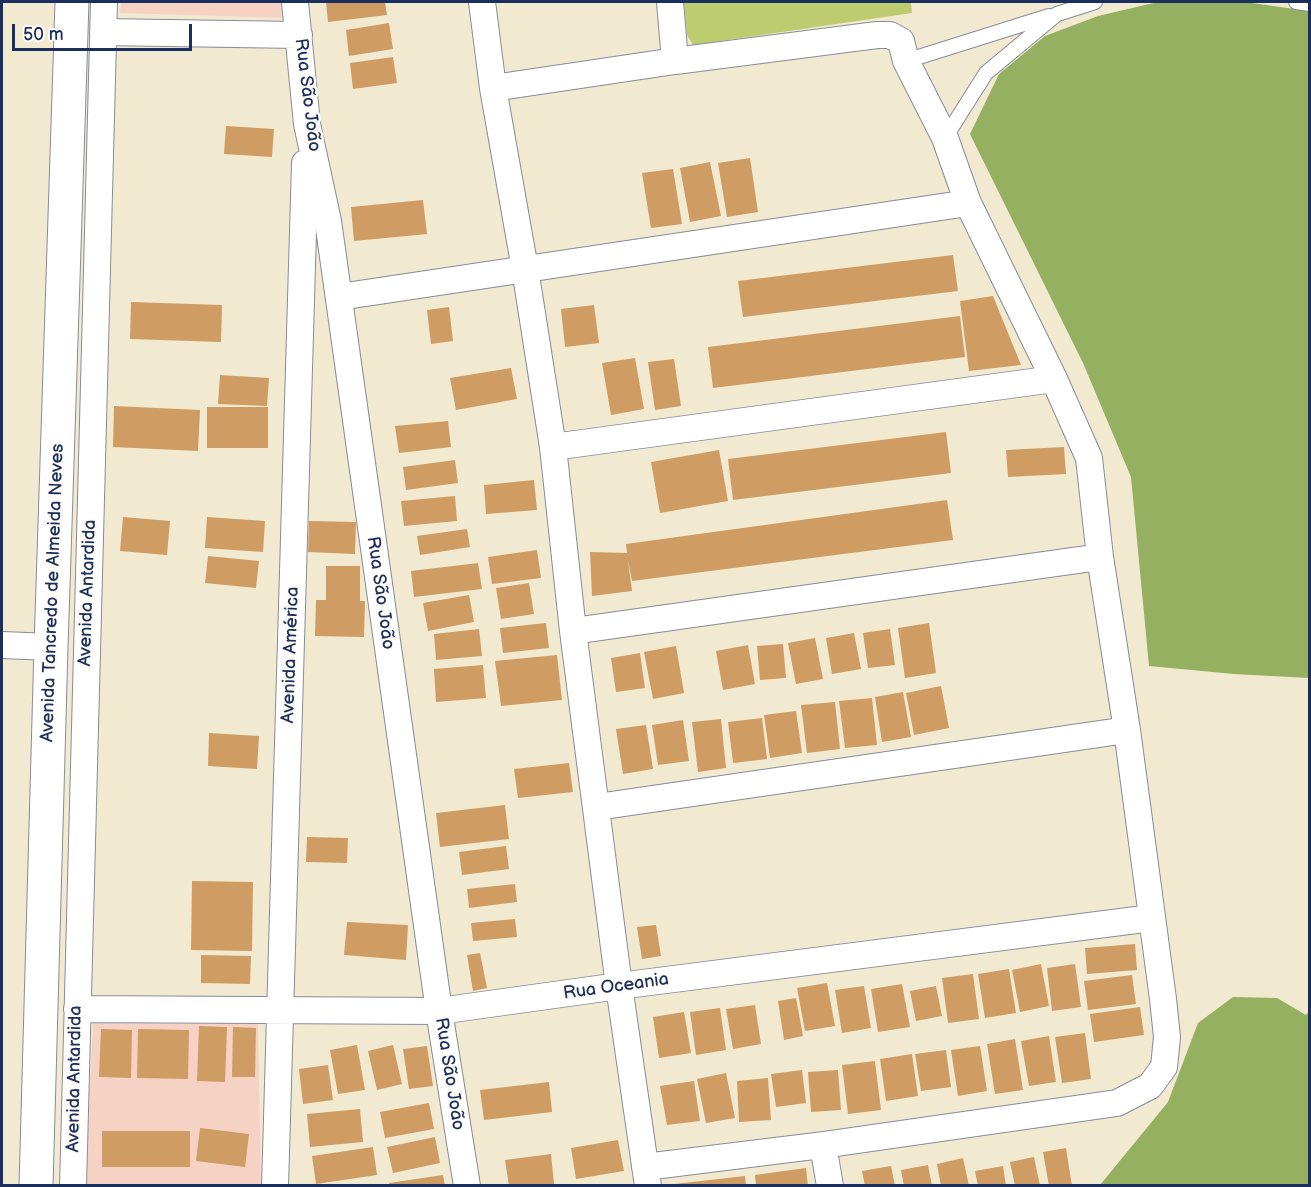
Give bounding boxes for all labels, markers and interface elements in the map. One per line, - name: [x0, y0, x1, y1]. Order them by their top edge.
- scale bar: [15, 12, 195, 50]
- text: 50 m: [23, 24, 64, 45]
- street label: Rua São João: [289, 37, 325, 153]
- street label: Avenida Tancredo de Almeida Neves: [37, 443, 69, 743]
- street label: Avenida Antardida: [75, 519, 101, 667]
- street label: Rua São João: [361, 535, 399, 651]
- street label: Avenida América: [278, 586, 304, 724]
- street label: Rua Oceania: [562, 969, 670, 1005]
- street label: Avenida Antardida: [63, 1005, 87, 1153]
- street label: Rua São João: [429, 1016, 469, 1132]

